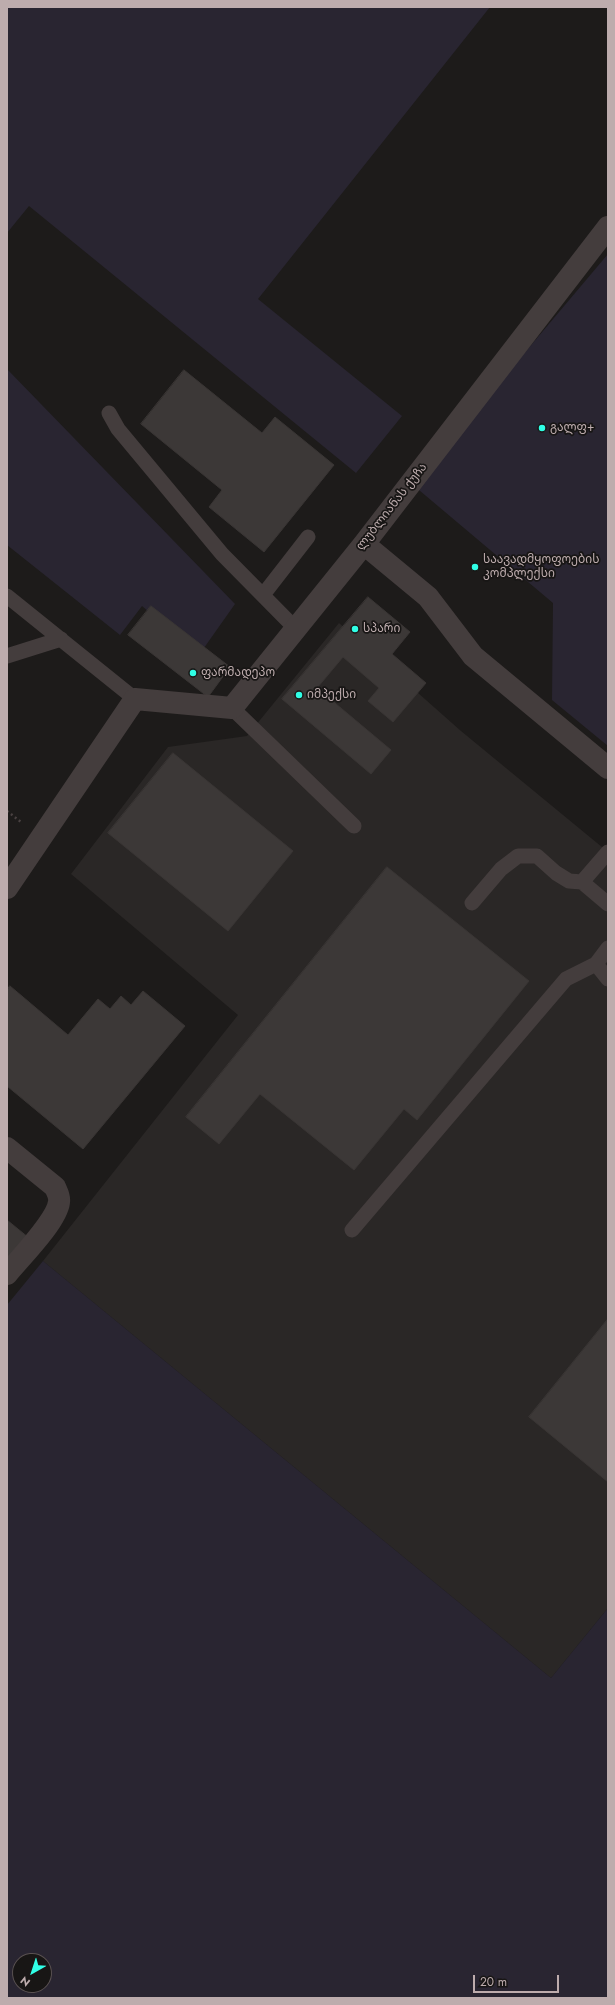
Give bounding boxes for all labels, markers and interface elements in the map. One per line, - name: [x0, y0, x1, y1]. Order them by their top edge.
- place label: გალფ+: [550, 421, 594, 435]
- marker: გალფ+: [537, 423, 547, 433]
- street label: ლუბლიანას ქუჩა: [353, 461, 431, 553]
- place label: საავადმყოფოების კომპლექსი: [483, 553, 599, 581]
- marker: საავადმყოფოების კომპლექსი: [470, 562, 480, 572]
- place label: სპარი: [363, 622, 400, 636]
- marker: სპარი: [350, 624, 360, 634]
- place label: ფარმადეპო: [201, 666, 275, 680]
- marker: ფარმადეპო: [188, 668, 198, 678]
- place label: იმპექსი: [307, 688, 356, 702]
- marker: იმპექსი: [294, 690, 304, 700]
- north arrow: [12, 1953, 52, 1993]
- scale bar: [475, 1967, 561, 1993]
- text: N: [17, 1973, 34, 1991]
- text: 20 m: [480, 1973, 507, 1991]

